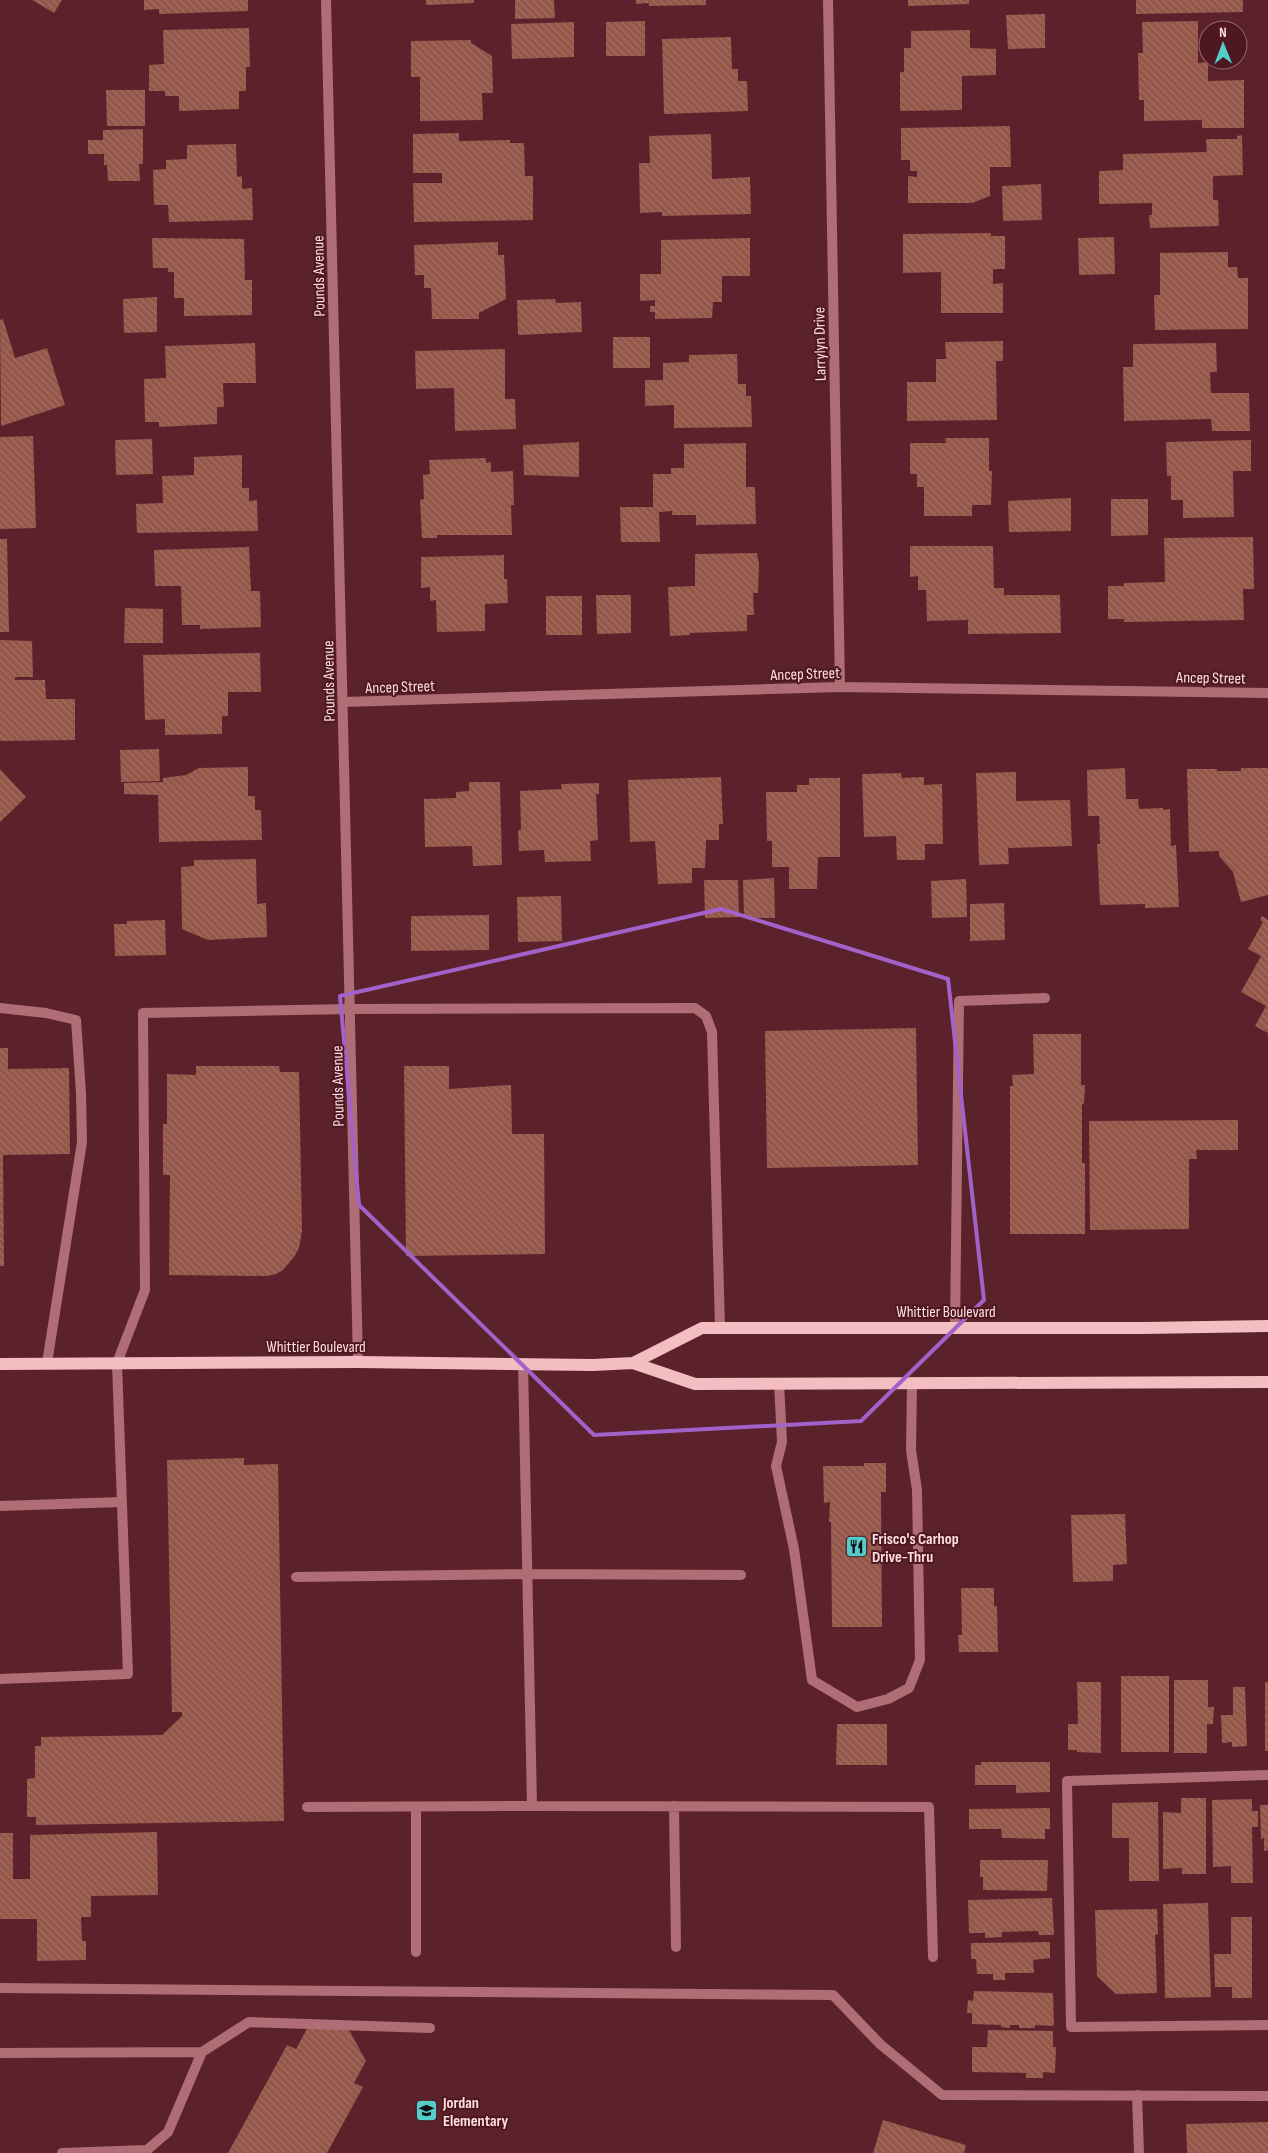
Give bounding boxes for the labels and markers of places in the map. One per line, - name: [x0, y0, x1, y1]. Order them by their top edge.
- place label: Frisco's Carhop Drive-Thru: [872, 1530, 959, 1567]
- restaurant icon: Frisco's Carhop Drive-Thru: [844, 1535, 868, 1559]
- place label: Jordan Elementary: [442, 2094, 509, 2131]
- school or university icon: Jordan Elementary: [415, 2099, 439, 2123]

